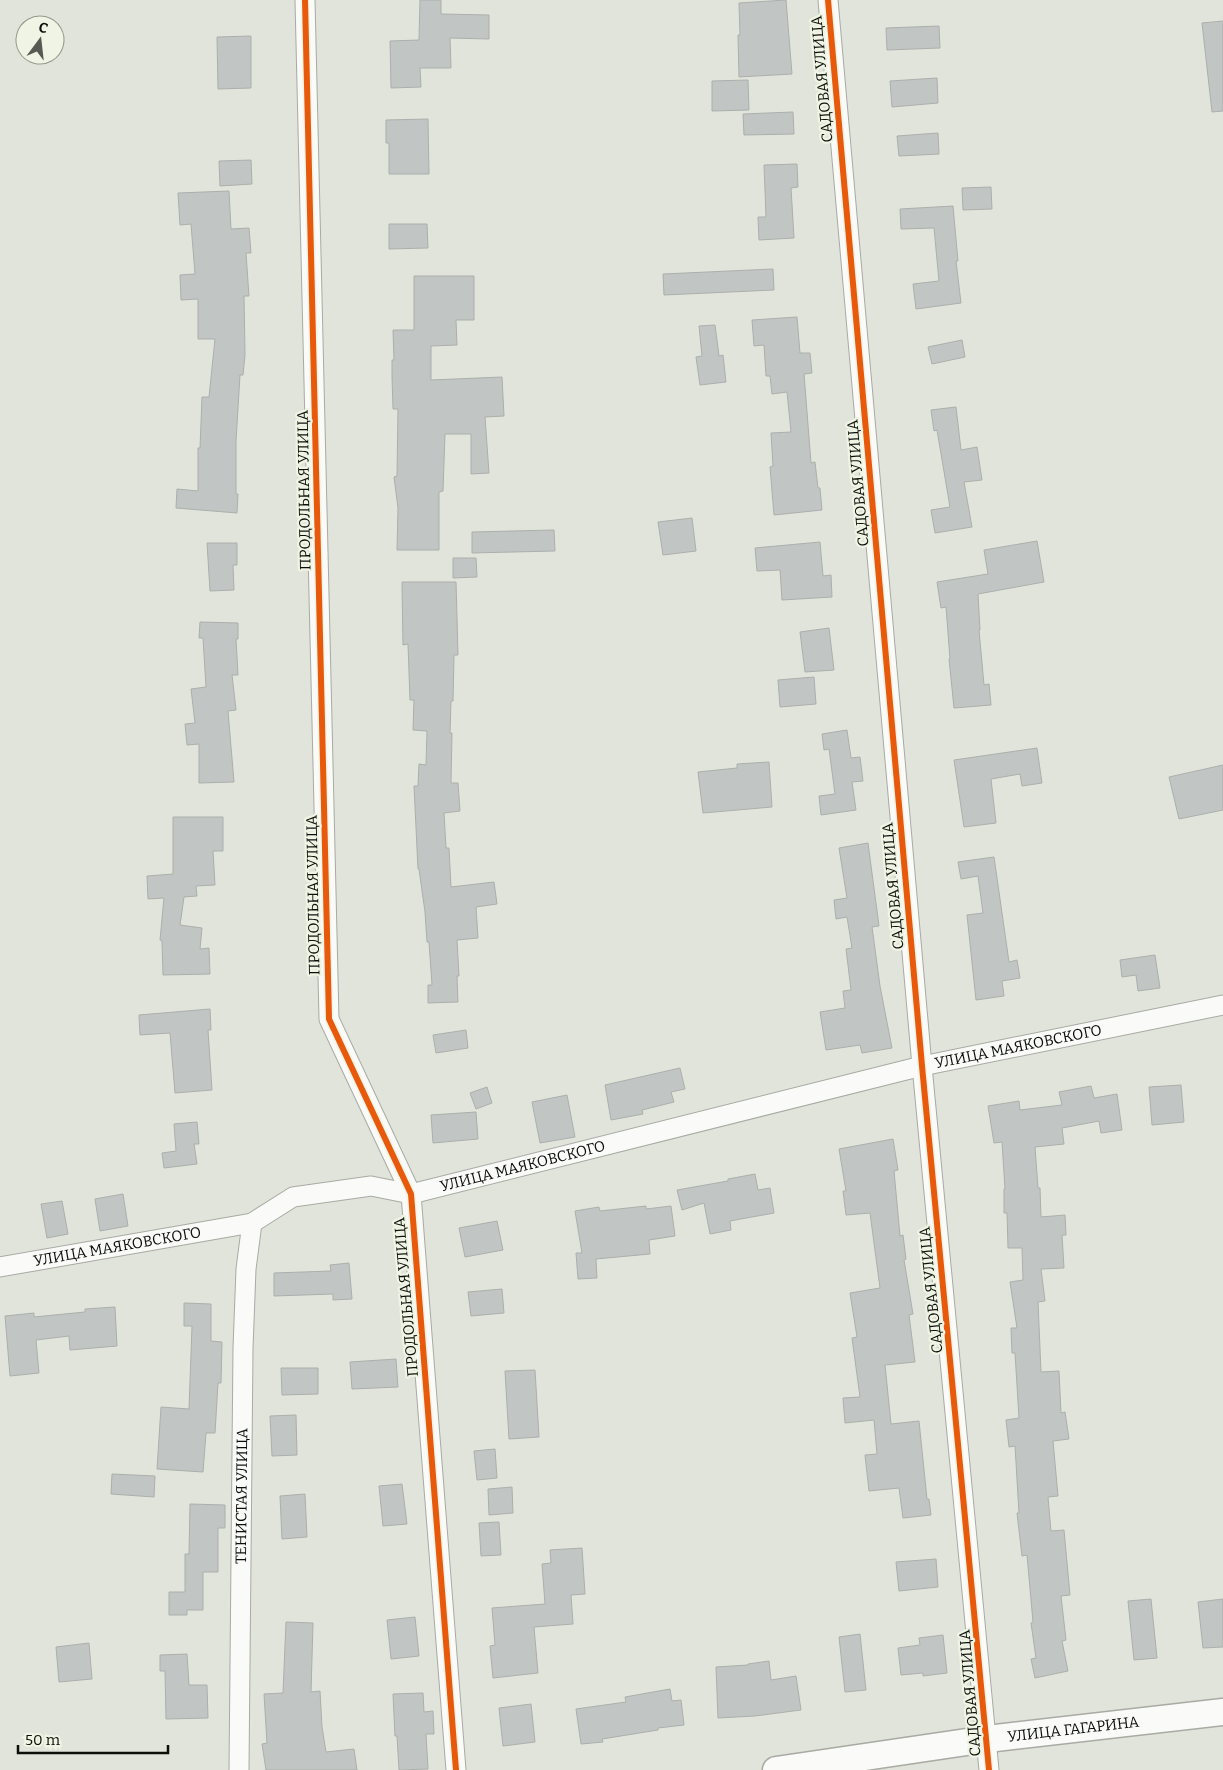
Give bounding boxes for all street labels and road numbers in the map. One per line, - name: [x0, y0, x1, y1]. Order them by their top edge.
- street label: САДОВАЯ УЛИЦА: [807, 15, 837, 143]
- street label: ПРОДОЛЬНАЯ УЛИЦА: [294, 409, 314, 570]
- street label: САДОВАЯ УЛИЦА: [843, 419, 873, 547]
- street label: ПРОДОЛЬНАЯ УЛИЦА: [303, 814, 323, 975]
- street label: САДОВАЯ УЛИЦА: [878, 822, 908, 950]
- street label: УЛИЦА МАЯКОВСКОГО: [933, 1021, 1103, 1072]
- street label: УЛИЦА МАЯКОВСКОГО: [438, 1137, 607, 1195]
- street label: ПРОДОЛЬНАЯ УЛИЦА: [390, 1216, 422, 1377]
- street label: УЛИЦА МАЯКОВСКОГО: [32, 1223, 202, 1270]
- street label: САДОВАЯ УЛИЦА: [915, 1225, 947, 1354]
- street label: ТЕНИСТАЯ УЛИЦА: [232, 1428, 251, 1564]
- street label: САДОВАЯ УЛИЦА: [955, 1629, 985, 1757]
- street label: УЛИЦА ГАГАРИНА: [1006, 1713, 1140, 1746]

